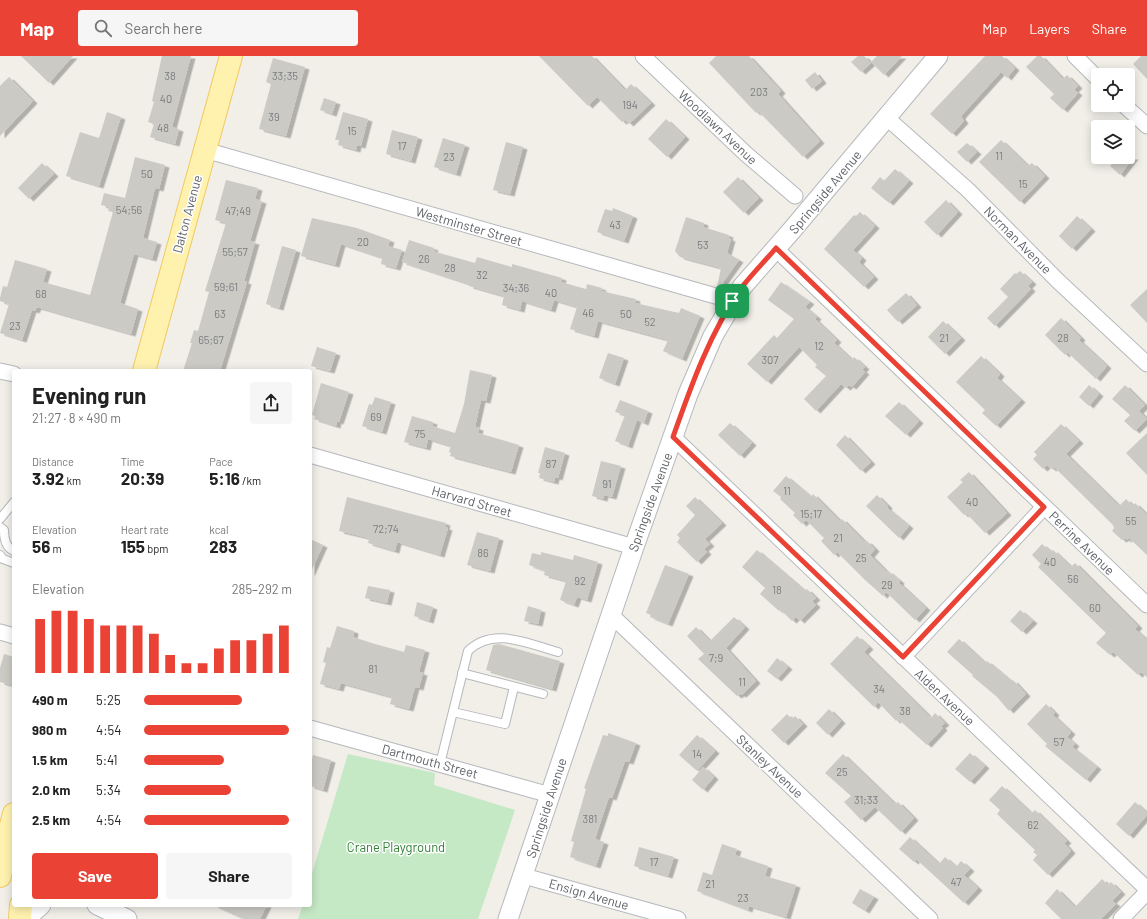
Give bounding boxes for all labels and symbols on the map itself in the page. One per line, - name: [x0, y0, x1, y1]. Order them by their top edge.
- house number: 38: [164, 69, 176, 82]
- house number: 33;35: [272, 69, 298, 82]
- house number: 203: [750, 85, 768, 98]
- street label: Woodlawn Avenue: [675, 86, 761, 168]
- house number: 40: [160, 92, 172, 105]
- house number: 194: [622, 98, 638, 111]
- house number: 39: [268, 110, 280, 123]
- house number: 48: [157, 121, 169, 134]
- house number: 15: [347, 124, 357, 137]
- house number: 17: [397, 139, 407, 152]
- street label: Springside Avenue: [785, 147, 865, 237]
- house number: 11: [995, 149, 1003, 162]
- house number: 23: [443, 150, 455, 163]
- house number: 50: [141, 167, 153, 180]
- street label: Dalton Avenue: [169, 173, 205, 255]
- house number: 15: [1018, 177, 1028, 190]
- house number: 54;56: [116, 203, 143, 216]
- street label: Westminster Street: [414, 203, 524, 249]
- street label: Norman Avenue: [981, 203, 1055, 277]
- house number: 47;49: [225, 204, 251, 217]
- house number: 43: [609, 218, 621, 231]
- house number: 20: [357, 235, 369, 248]
- house number: 53: [697, 238, 709, 251]
- house number: 55;57: [222, 245, 248, 258]
- house number: 26: [418, 252, 430, 265]
- house number: 28: [444, 261, 456, 274]
- house number: 32: [476, 268, 488, 281]
- house number: 59;61: [214, 280, 238, 293]
- house number: 34;36: [503, 281, 530, 294]
- pin: [715, 284, 749, 318]
- house number: 40: [545, 286, 557, 299]
- house number: 68: [35, 287, 47, 300]
- house number: 46: [582, 306, 594, 319]
- house number: 63: [214, 307, 226, 320]
- house number: 50: [620, 307, 632, 320]
- house number: 52: [644, 315, 656, 328]
- house number: 23: [9, 319, 21, 332]
- house number: 21: [939, 331, 949, 344]
- house number: 28: [1057, 331, 1069, 344]
- house number: 65;67: [198, 333, 224, 346]
- house number: 12: [814, 339, 824, 352]
- house number: 307: [761, 353, 779, 366]
- house number: 69: [370, 410, 382, 423]
- house number: 75: [415, 427, 426, 440]
- street label: Springside Avenue: [625, 450, 675, 554]
- house number: 87: [546, 457, 556, 470]
- house number: 91: [602, 477, 612, 490]
- street label: Harvard Street: [430, 482, 514, 520]
- house number: 11: [783, 484, 791, 497]
- house number: 40: [966, 495, 978, 508]
- house number: 15;17: [800, 507, 822, 520]
- street label: Perrine Avenue: [1046, 508, 1118, 578]
- house number: 55: [1125, 514, 1137, 527]
- house number: 72;74: [373, 522, 399, 535]
- house number: 21: [833, 531, 843, 544]
- house number: 86: [477, 546, 489, 559]
- house number: 25: [855, 551, 867, 564]
- house number: 40: [1044, 555, 1056, 568]
- house number: 56: [1067, 572, 1079, 585]
- house number: 92: [574, 574, 586, 587]
- house number: 29: [881, 578, 893, 591]
- house number: 18: [772, 583, 782, 596]
- house number: 60: [1089, 601, 1101, 614]
- house number: 7;9: [709, 651, 723, 664]
- house number: 81: [368, 662, 378, 675]
- street label: Alden Avenue: [912, 665, 978, 729]
- house number: 11: [738, 675, 746, 688]
- house number: 34: [873, 682, 885, 695]
- house number: 38: [899, 704, 911, 717]
- street label: Stanley Avenue: [733, 731, 807, 801]
- house number: 57: [1054, 735, 1064, 748]
- street label: Dartmouth Street: [380, 740, 480, 782]
- house number: 14: [692, 747, 702, 760]
- street label: Springside Avenue: [522, 756, 570, 860]
- house number: 25: [836, 765, 848, 778]
- house number: 31;33: [854, 793, 878, 806]
- house number: 381: [583, 812, 597, 825]
- house number: 62: [1027, 818, 1039, 831]
- park label: Crane Playground: [347, 839, 445, 855]
- house number: 17: [649, 855, 659, 868]
- street label: Ensign Avenue: [547, 875, 631, 913]
- house number: 47: [951, 875, 961, 888]
- house number: 21: [705, 877, 715, 890]
- house number: 23: [737, 891, 749, 904]

